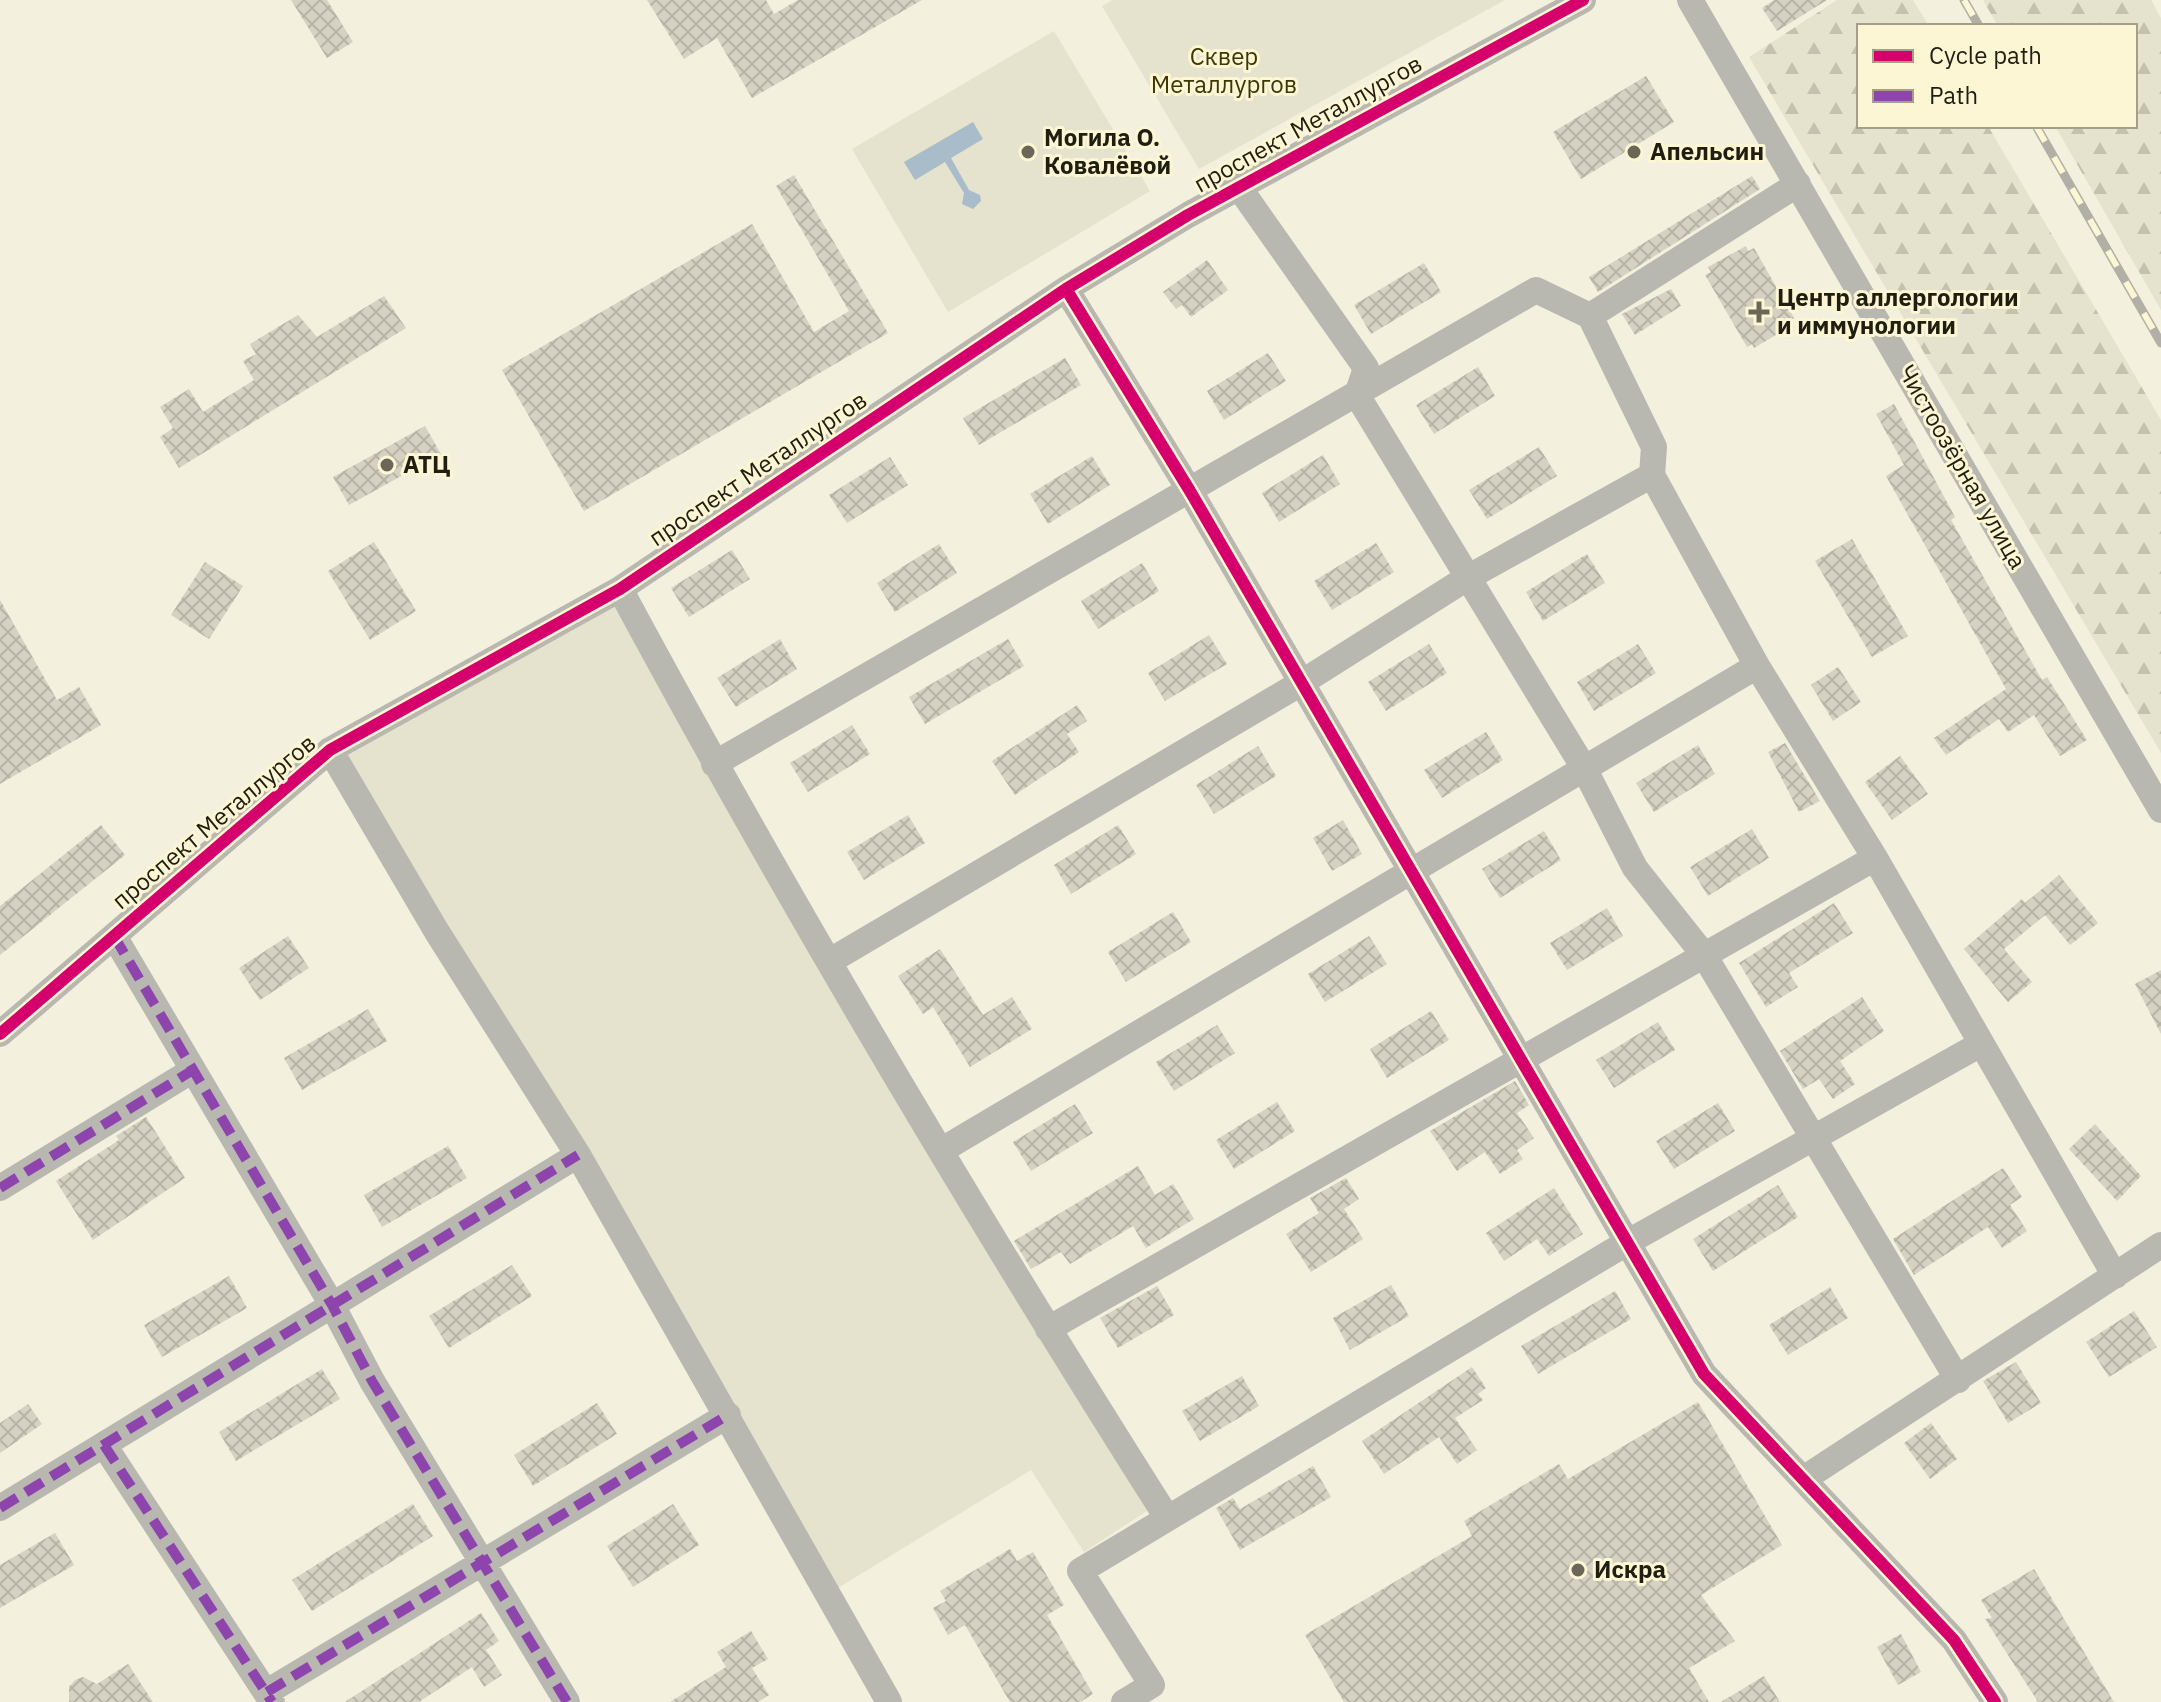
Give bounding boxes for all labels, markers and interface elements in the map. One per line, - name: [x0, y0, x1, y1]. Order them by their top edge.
- legend: [1857, 24, 2137, 128]
- text: Cycle path: [1929, 39, 2042, 71]
- park label: Сквер Металлургов: [1151, 40, 1297, 100]
- street label: проспект Металлургов: [1188, 47, 1427, 199]
- text: Path: [1929, 79, 1978, 111]
- place label: Могила О. Ковалёвой: [1044, 121, 1171, 181]
- place label: Апельсин: [1650, 135, 1764, 167]
- marker: Могила О. Ковалёвой: [1019, 143, 1037, 161]
- marker: Апельсин: [1625, 143, 1643, 161]
- place label: Центр аллергологии и иммунологии: [1777, 281, 2019, 341]
- marker: Центр аллергологии и иммунологии: [1748, 301, 1770, 323]
- street label: Чистоозёрная улица: [1891, 359, 2034, 574]
- street label: проспект Металлургов: [642, 383, 873, 553]
- place label: АТЦ: [403, 448, 450, 480]
- marker: АТЦ: [378, 456, 396, 474]
- street label: проспект Металлургов: [105, 727, 322, 916]
- place label: Искра: [1594, 1553, 1666, 1585]
- marker: Искра: [1569, 1561, 1587, 1579]

